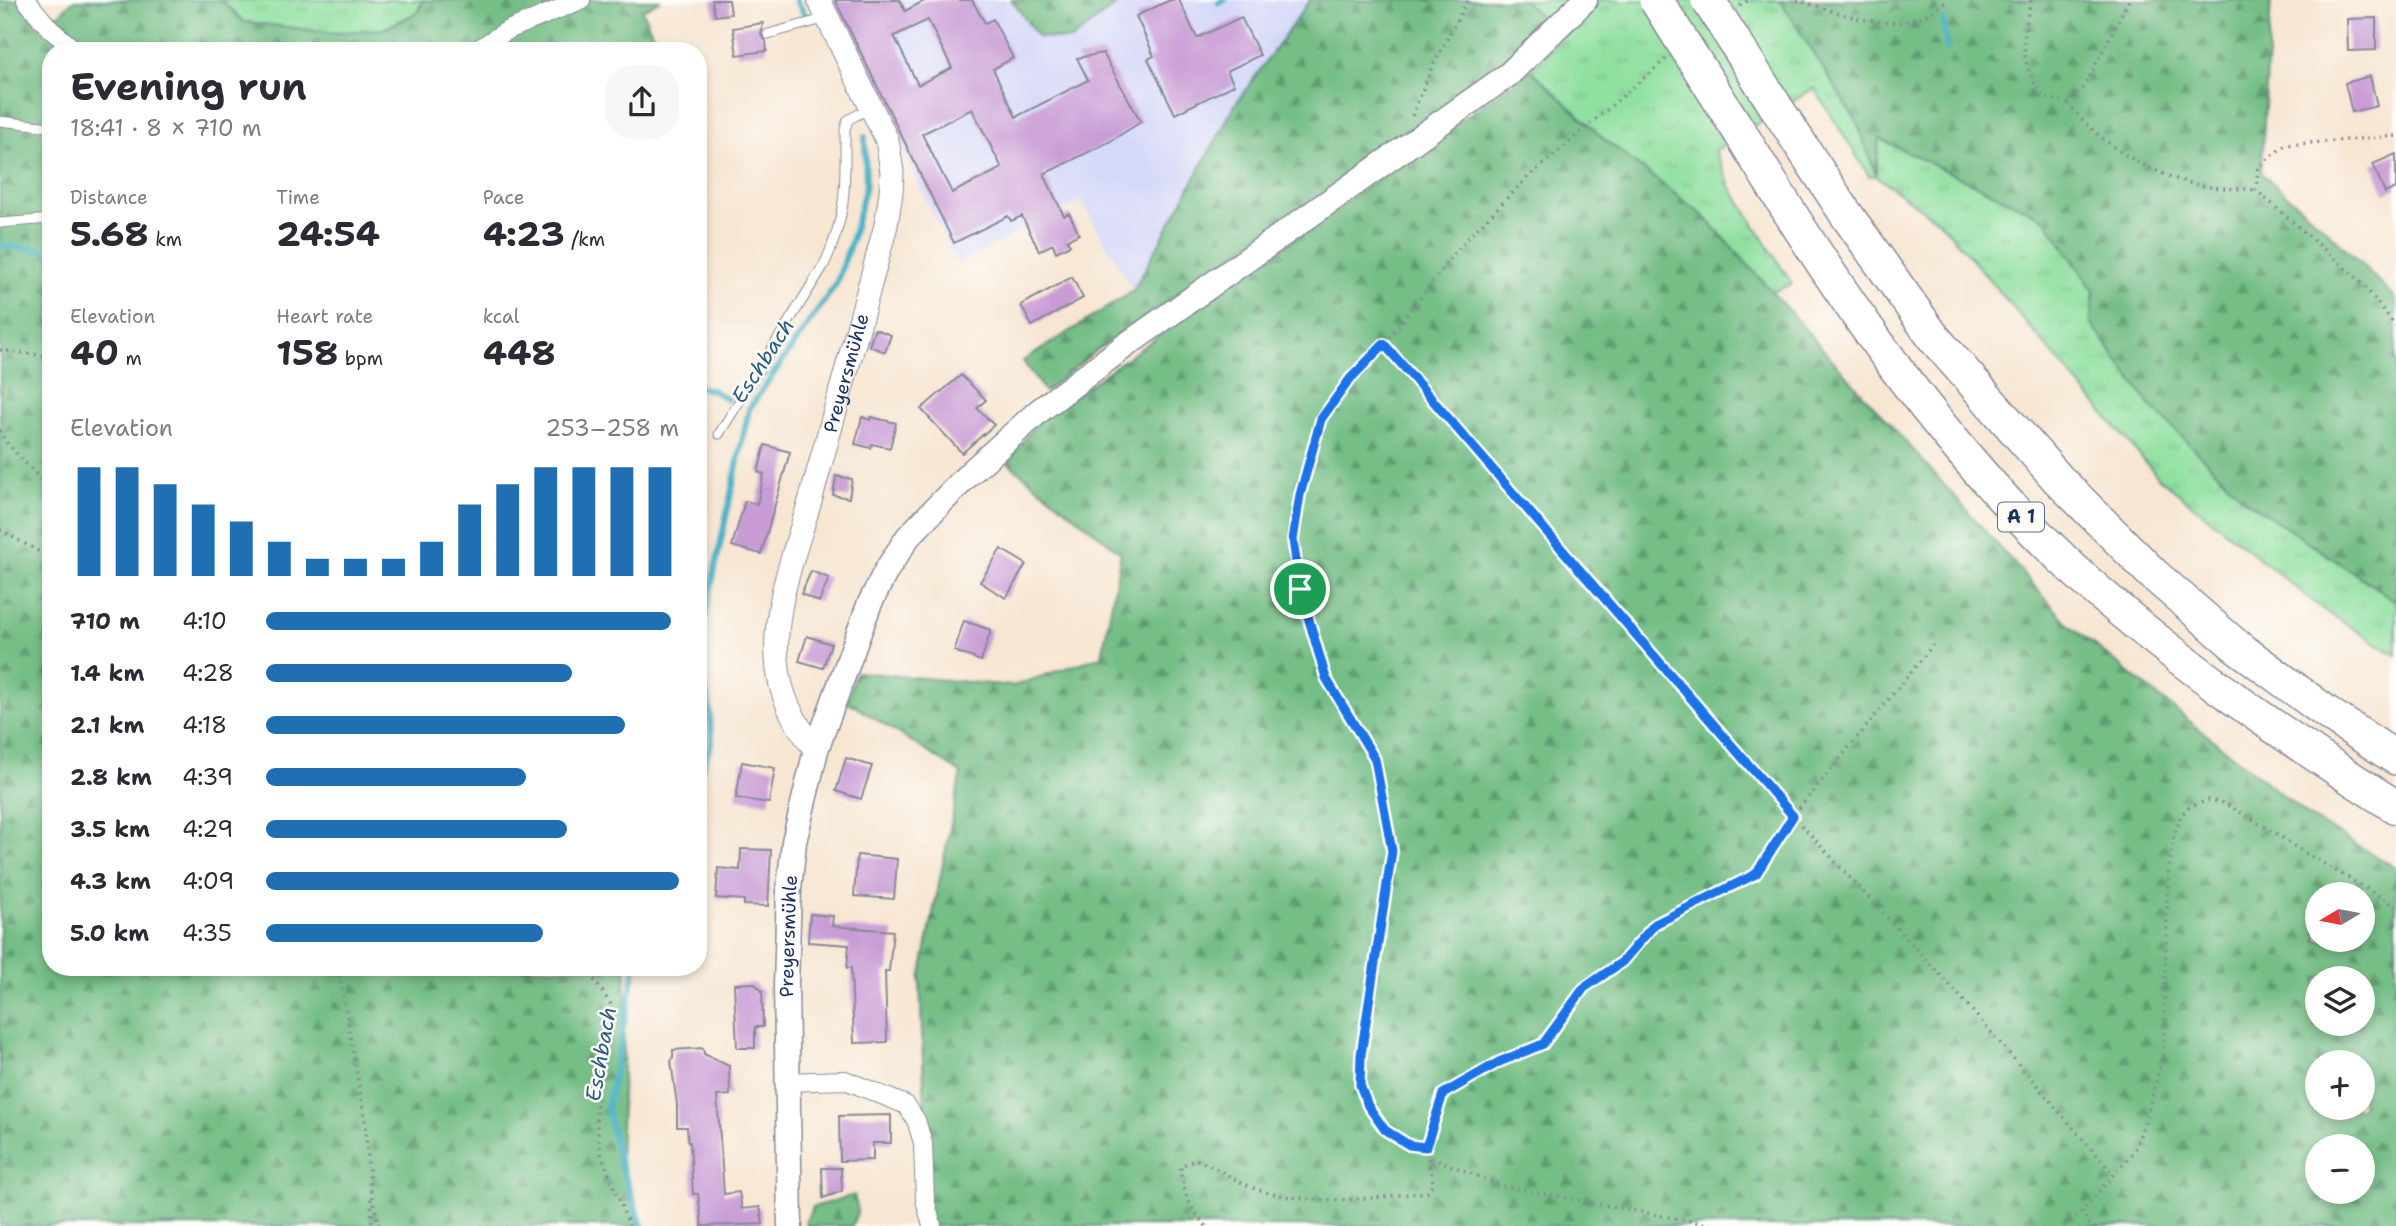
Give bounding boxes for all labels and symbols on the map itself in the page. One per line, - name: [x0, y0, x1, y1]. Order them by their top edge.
- street label: Preyersmühle: [817, 310, 874, 436]
- water label: Eschbach: [725, 313, 801, 409]
- road number: A 1: [1998, 503, 2044, 532]
- pin: [1270, 559, 1330, 619]
- street label: Preyersmühle: [773, 873, 803, 998]
- north arrow: [2305, 882, 2375, 952]
- water label: Eschbach: [579, 1004, 623, 1104]

